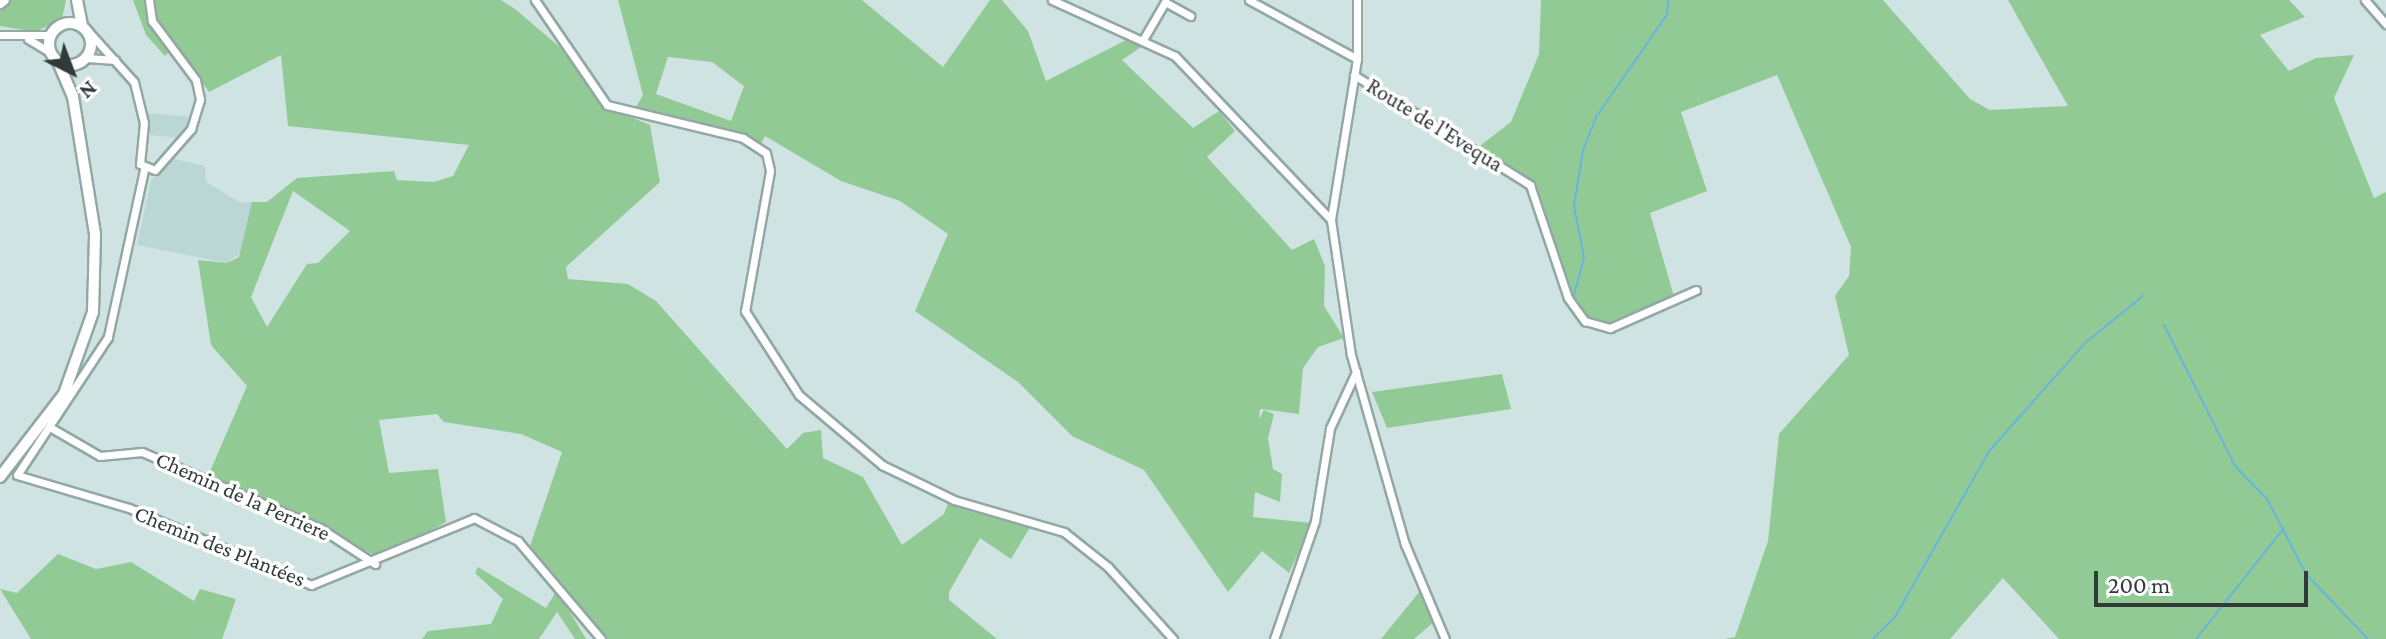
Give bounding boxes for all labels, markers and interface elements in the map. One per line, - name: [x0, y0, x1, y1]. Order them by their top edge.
- north arrow: [32, 32, 112, 112]
- street label: Route de l'Evequa: [1362, 73, 1508, 177]
- text: N: [74, 76, 102, 105]
- street label: Chemin de la Perriere: [152, 446, 334, 546]
- street label: Chemin des Plantées: [131, 500, 309, 592]
- scale bar: [2098, 555, 2312, 605]
- text: 200 m: [2108, 571, 2170, 598]

